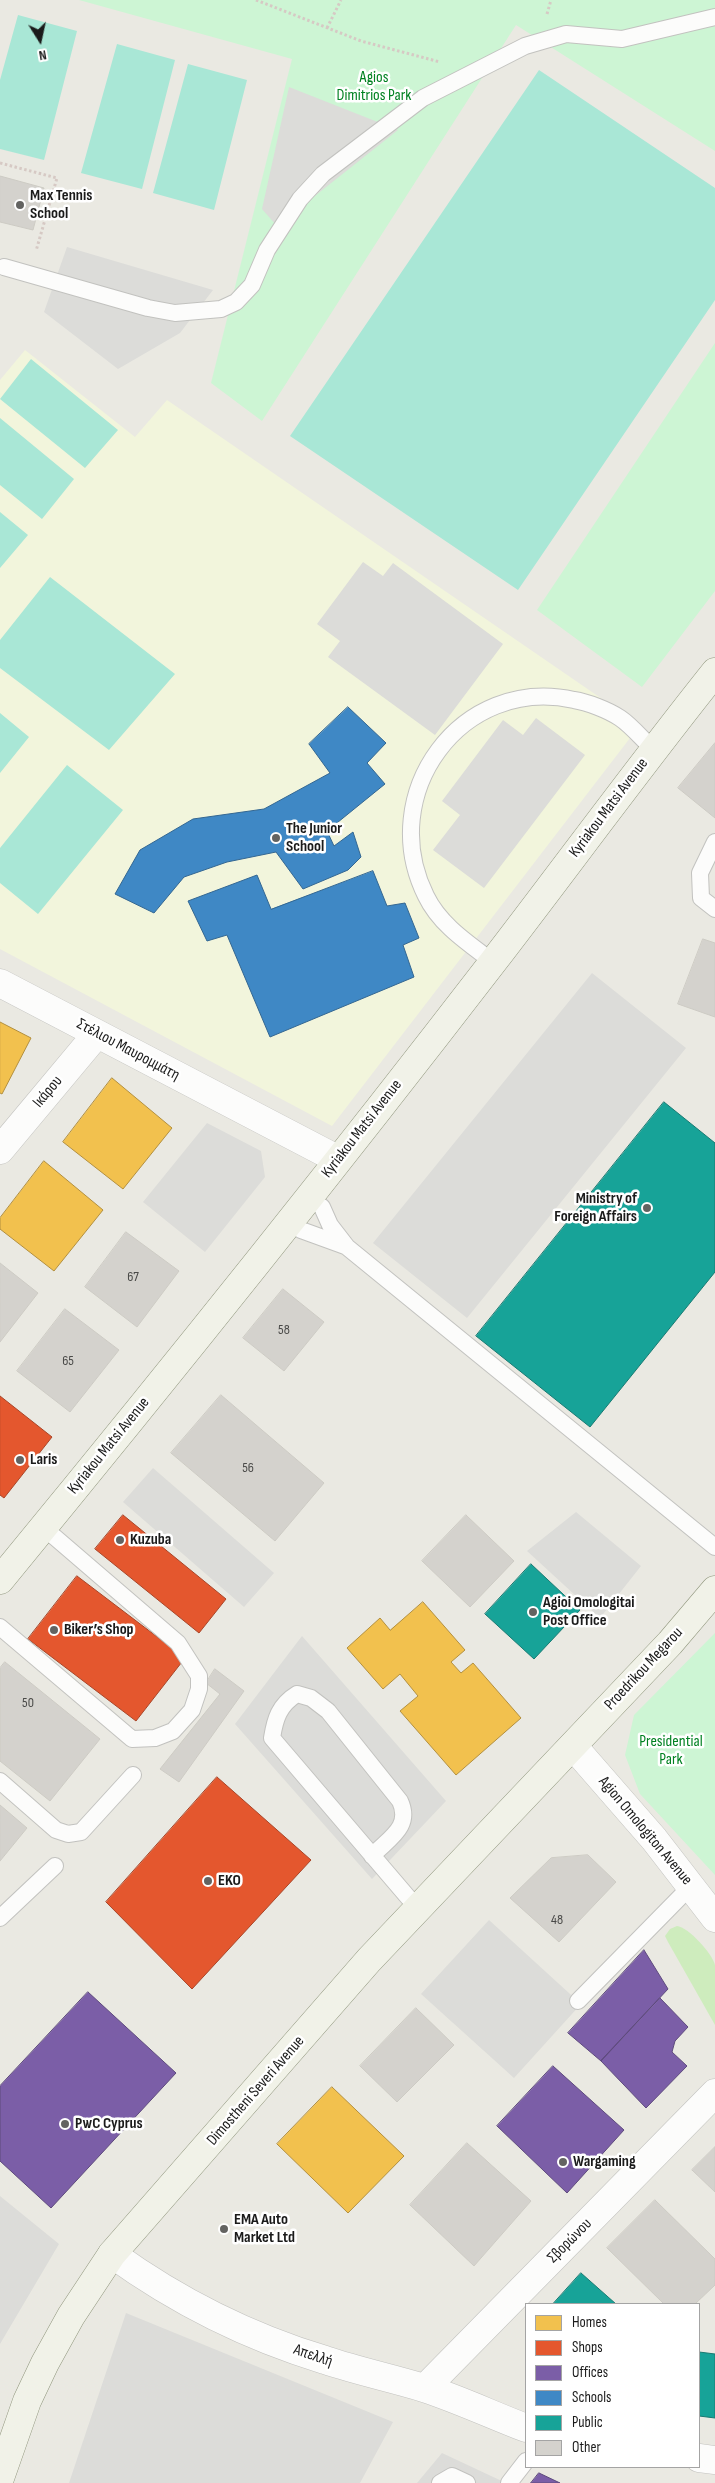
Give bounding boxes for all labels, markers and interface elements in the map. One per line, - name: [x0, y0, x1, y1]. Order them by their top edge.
- north arrow: [15, 15, 65, 65]
- text: N: [38, 46, 48, 64]
- park label: Agios Dimitrios Park: [337, 68, 411, 106]
- place label: Max Tennis School: [30, 186, 92, 224]
- marker: Max Tennis School: [14, 199, 26, 211]
- street label: Kyriakou Matsi Avenue: [565, 755, 653, 861]
- place label: The Junior School: [286, 819, 342, 857]
- marker: The Junior School: [270, 832, 282, 844]
- street label: Στέλιου Μαυρομμάτη: [73, 1015, 183, 1085]
- street label: Ικάρου: [29, 1072, 67, 1112]
- street label: Kyriakou Matsi Avenue: [318, 1076, 406, 1182]
- place label: Ministry of Foreign Affairs: [554, 1189, 637, 1227]
- marker: Ministry of Foreign Affairs: [641, 1202, 653, 1214]
- house number: 67: [127, 1269, 139, 1285]
- house number: 58: [278, 1322, 290, 1338]
- house number: 65: [62, 1353, 74, 1369]
- street label: Kyriakou Matsi Avenue: [64, 1394, 154, 1498]
- place label: Laris: [30, 1450, 57, 1470]
- marker: Laris: [14, 1454, 26, 1466]
- house number: 56: [242, 1460, 254, 1476]
- place label: Kuzuba: [130, 1530, 171, 1550]
- marker: Kuzuba: [114, 1534, 126, 1546]
- place label: Agioi Omologitai Post Office: [543, 1593, 635, 1631]
- marker: Agioi Omologitai Post Office: [527, 1606, 539, 1618]
- place label: Biker’s Shop: [64, 1620, 134, 1640]
- marker: Biker’s Shop: [48, 1624, 60, 1636]
- street label: Proedrikou Megarou: [601, 1624, 687, 1714]
- house number: 50: [22, 1695, 34, 1711]
- park label: Presidential Park: [639, 1732, 703, 1770]
- street label: Agion Omologiton Avenue: [594, 1773, 696, 1889]
- place label: EKO: [218, 1871, 241, 1891]
- marker: EKO: [202, 1875, 214, 1887]
- house number: 48: [551, 1912, 563, 1928]
- street label: Dimostheni Severi Avenue: [203, 2032, 309, 2150]
- place label: PwC Cyprus: [75, 2114, 143, 2134]
- marker: PwC Cyprus: [59, 2118, 71, 2130]
- place label: Wargaming: [573, 2152, 636, 2172]
- marker: Wargaming: [557, 2156, 569, 2168]
- place label: EMA Auto Market Ltd: [234, 2210, 295, 2248]
- street label: Σβορώνου: [544, 2215, 596, 2267]
- marker: EMA Auto Market Ltd: [218, 2223, 230, 2235]
- legend: [525, 2303, 700, 2468]
- text: Homes: [572, 2313, 607, 2332]
- text: Shops: [572, 2338, 603, 2357]
- street label: Απελλή: [291, 2340, 335, 2372]
- text: Offices: [572, 2363, 608, 2382]
- text: Schools: [572, 2388, 611, 2407]
- text: Public: [572, 2413, 603, 2432]
- text: Other: [572, 2438, 601, 2457]

